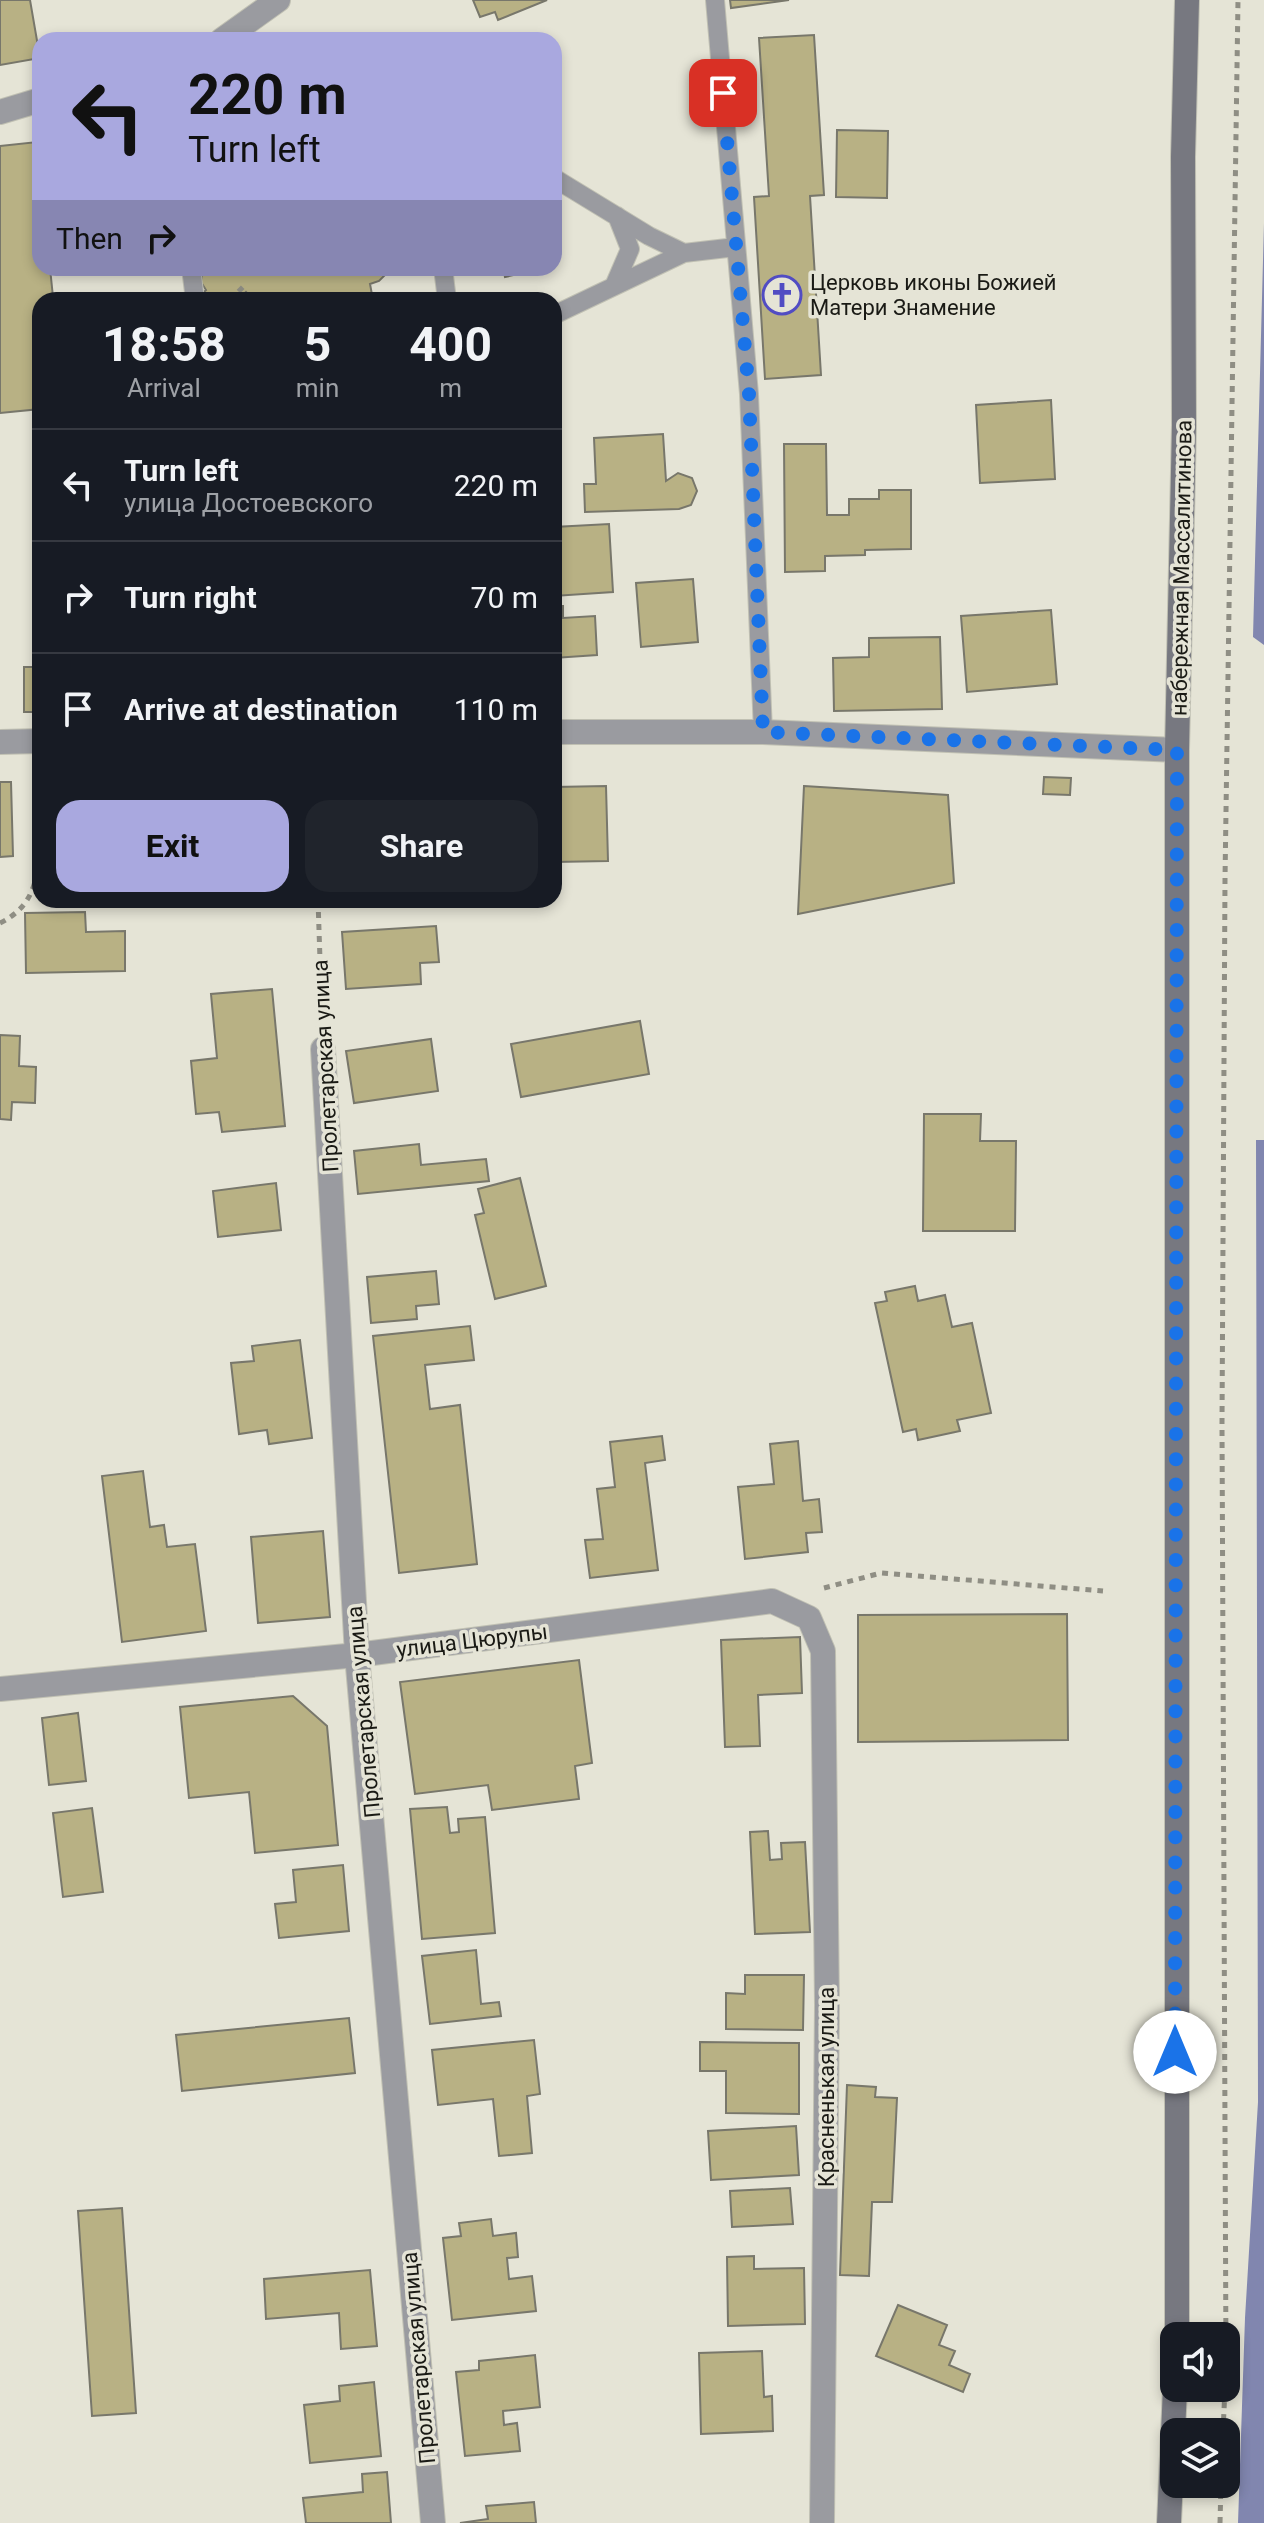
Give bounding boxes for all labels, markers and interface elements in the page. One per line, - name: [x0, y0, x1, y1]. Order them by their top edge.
- pin: [689, 59, 757, 127]
- text: 220 m: [188, 62, 347, 128]
- icon: left: [56, 64, 160, 168]
- icon: arrive: [701, 71, 745, 115]
- text: Turn left: [188, 129, 321, 171]
- icon: right: [139, 216, 183, 260]
- text: Then: [56, 221, 123, 256]
- place label: Церковь иконы Божией Матери Знамение: [810, 270, 1057, 320]
- church icon: Церковь иконы Божией Матери Знамение: [761, 274, 803, 316]
- text: 18:58: [102, 316, 226, 373]
- text: 5: [304, 316, 331, 373]
- text: 400: [409, 316, 492, 373]
- text: Arrival: [127, 373, 201, 403]
- text: min: [296, 373, 339, 403]
- text: m: [439, 373, 462, 403]
- street label: набережная Массалитинова: [1166, 420, 1197, 716]
- text: Turn left: [124, 453, 239, 488]
- icon: left: [56, 463, 100, 507]
- text: 220 m: [454, 468, 538, 503]
- text: улица Достоевского: [124, 488, 373, 518]
- icon: right: [56, 575, 100, 619]
- text: Turn right: [124, 580, 257, 615]
- text: 70 m: [471, 580, 538, 615]
- icon: arrive: [56, 687, 100, 731]
- text: Arrive at destination: [124, 692, 398, 727]
- text: 110 m: [454, 692, 538, 727]
- button: Exit: [56, 800, 289, 892]
- button: Share: [305, 800, 538, 892]
- street label: Пролетарская улица: [307, 959, 344, 1173]
- street label: Пролетарская улица: [342, 1605, 385, 1819]
- street label: улица Цюрупы: [395, 1619, 549, 1662]
- street label: Красненькая улица: [814, 1987, 839, 2187]
- position arrow: [1133, 2010, 1217, 2094]
- street label: Пролетарская улица: [397, 2251, 440, 2465]
- map controls: [1160, 2322, 1240, 2498]
- button: sound: [1160, 2322, 1240, 2402]
- button: layers: [1160, 2418, 1240, 2498]

